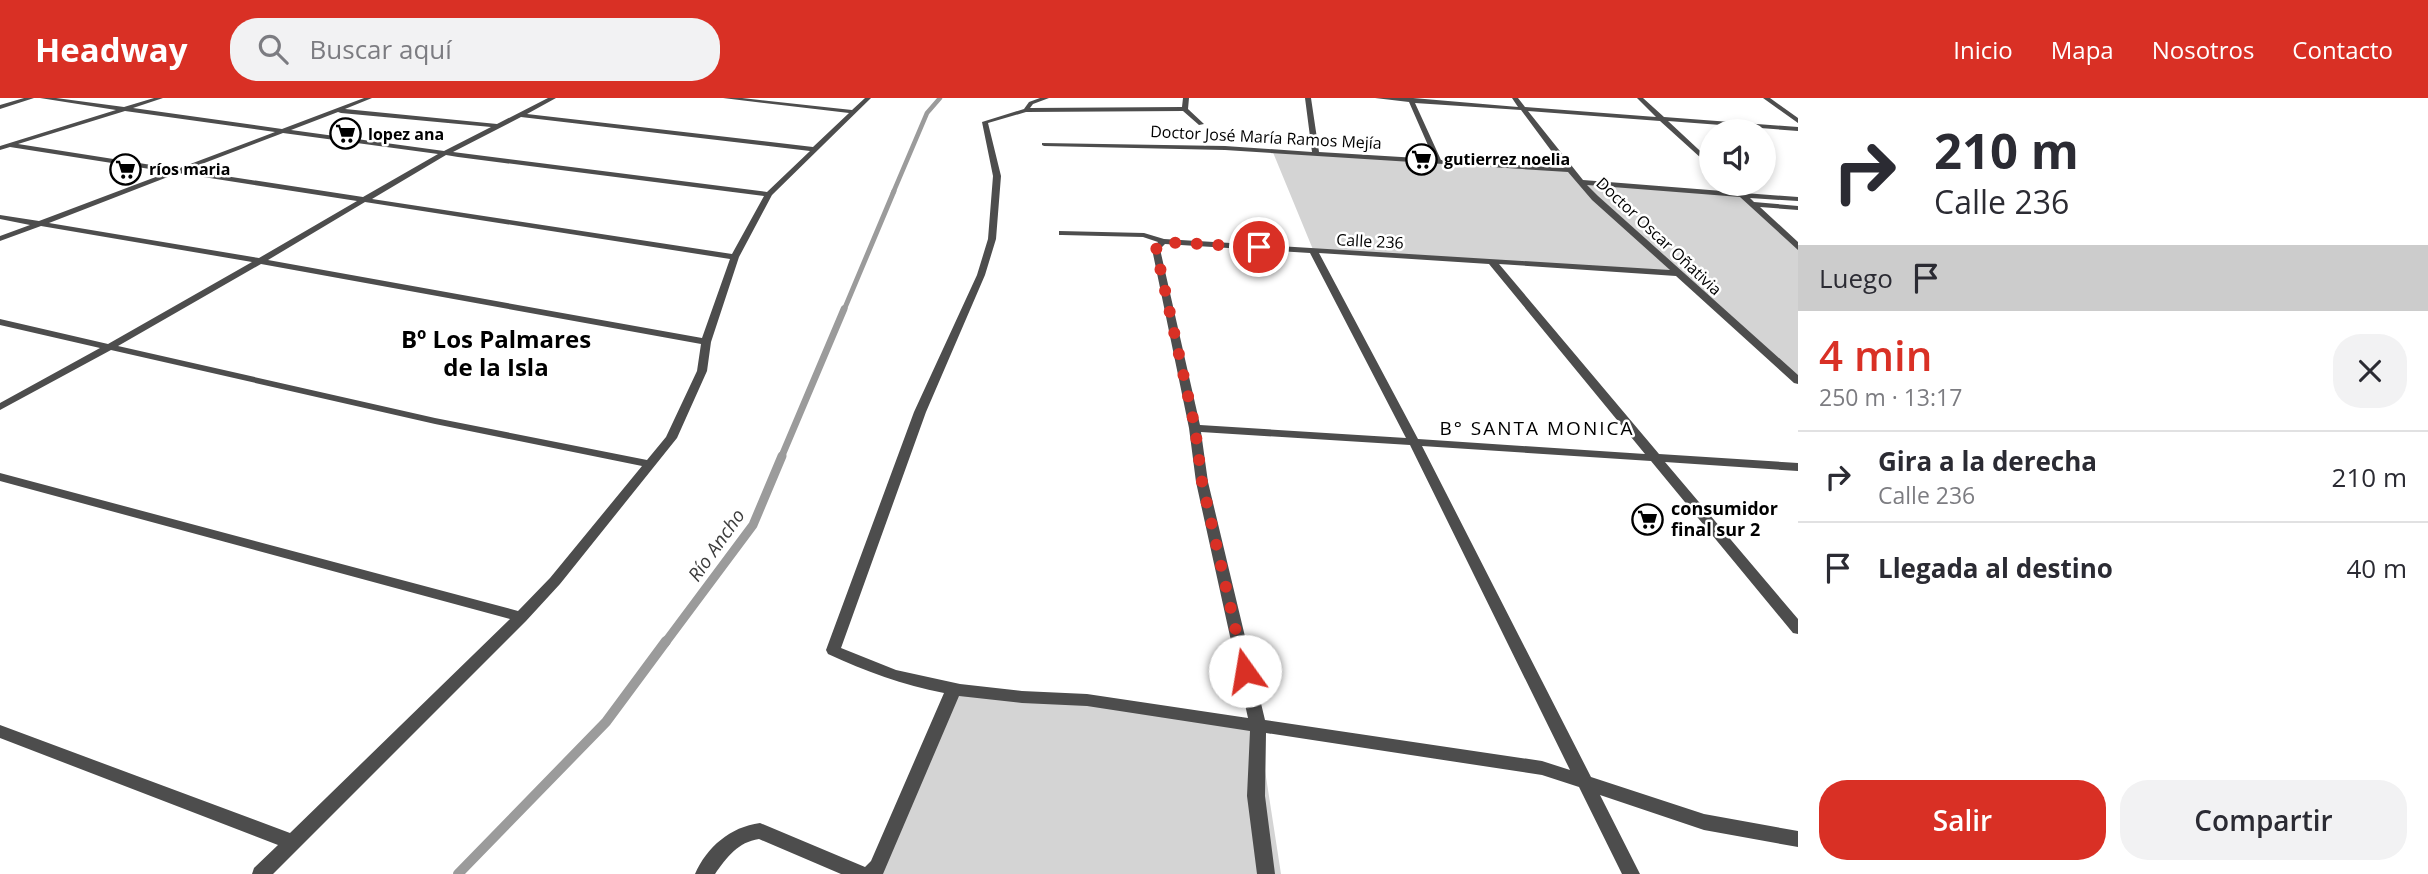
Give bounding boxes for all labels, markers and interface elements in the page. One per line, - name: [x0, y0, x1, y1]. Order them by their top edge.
- search box: [230, 18, 720, 81]
- text: Headway: [35, 27, 188, 72]
- icon: search: [254, 30, 292, 68]
- text: Buscar aquí: [310, 31, 452, 67]
- text: Inicio: [1953, 33, 2013, 66]
- text: Mapa: [2051, 33, 2114, 66]
- text: Nosotros: [2152, 33, 2254, 66]
- text: Contacto: [2292, 33, 2393, 66]
- supermarket icon: lopez ana: [328, 117, 362, 151]
- text: 210 m: [1934, 117, 2079, 183]
- map controls: [1699, 119, 1776, 196]
- button: sound: [1699, 119, 1776, 196]
- street label: Doctor José María Ramos Mejía: [1150, 120, 1382, 154]
- place label: lopez ana: [368, 123, 444, 145]
- icon: right: [1819, 126, 1910, 217]
- supermarket icon: gutierrez noelia: [1404, 142, 1438, 176]
- place label: gutierrez noelia: [1444, 148, 1570, 170]
- supermarket icon: ríos maria: [109, 152, 143, 186]
- place label: ríos maria: [149, 158, 230, 180]
- street label: Doctor Oscar Oñativia: [1592, 172, 1726, 300]
- text: Calle 236: [1934, 180, 2069, 223]
- pin: [1229, 217, 1289, 277]
- icon: arrive: [1240, 228, 1278, 266]
- street label: Calle 236: [1336, 228, 1404, 254]
- icon: arrive: [1907, 259, 1945, 297]
- text: Luego: [1819, 260, 1893, 296]
- district label: Bº Los Palmares de la Isla: [401, 322, 591, 383]
- text: 4 min: [1819, 326, 1932, 383]
- button: close: [2333, 334, 2407, 408]
- text: 250 m · 13:17: [1819, 381, 1962, 413]
- district label: B° SANTA MONICA: [1440, 415, 1634, 441]
- text: Gira a la derecha: [1878, 443, 2097, 479]
- icon: right: [1819, 458, 1857, 496]
- text: 210 m: [2332, 459, 2407, 495]
- text: Calle 236: [1878, 479, 1975, 511]
- place label: consumidor final sur 2: [1671, 496, 1778, 541]
- supermarket icon: consumidor final sur 2: [1631, 502, 1665, 536]
- water label: Río Ancho: [682, 503, 750, 587]
- icon: arrive: [1819, 549, 1857, 587]
- text: Llegada al destino: [1878, 550, 2113, 586]
- text: 40 m: [2346, 550, 2407, 586]
- position arrow: [1208, 634, 1282, 708]
- button: Salir: [1819, 780, 2106, 860]
- button: Compartir: [2120, 780, 2407, 860]

